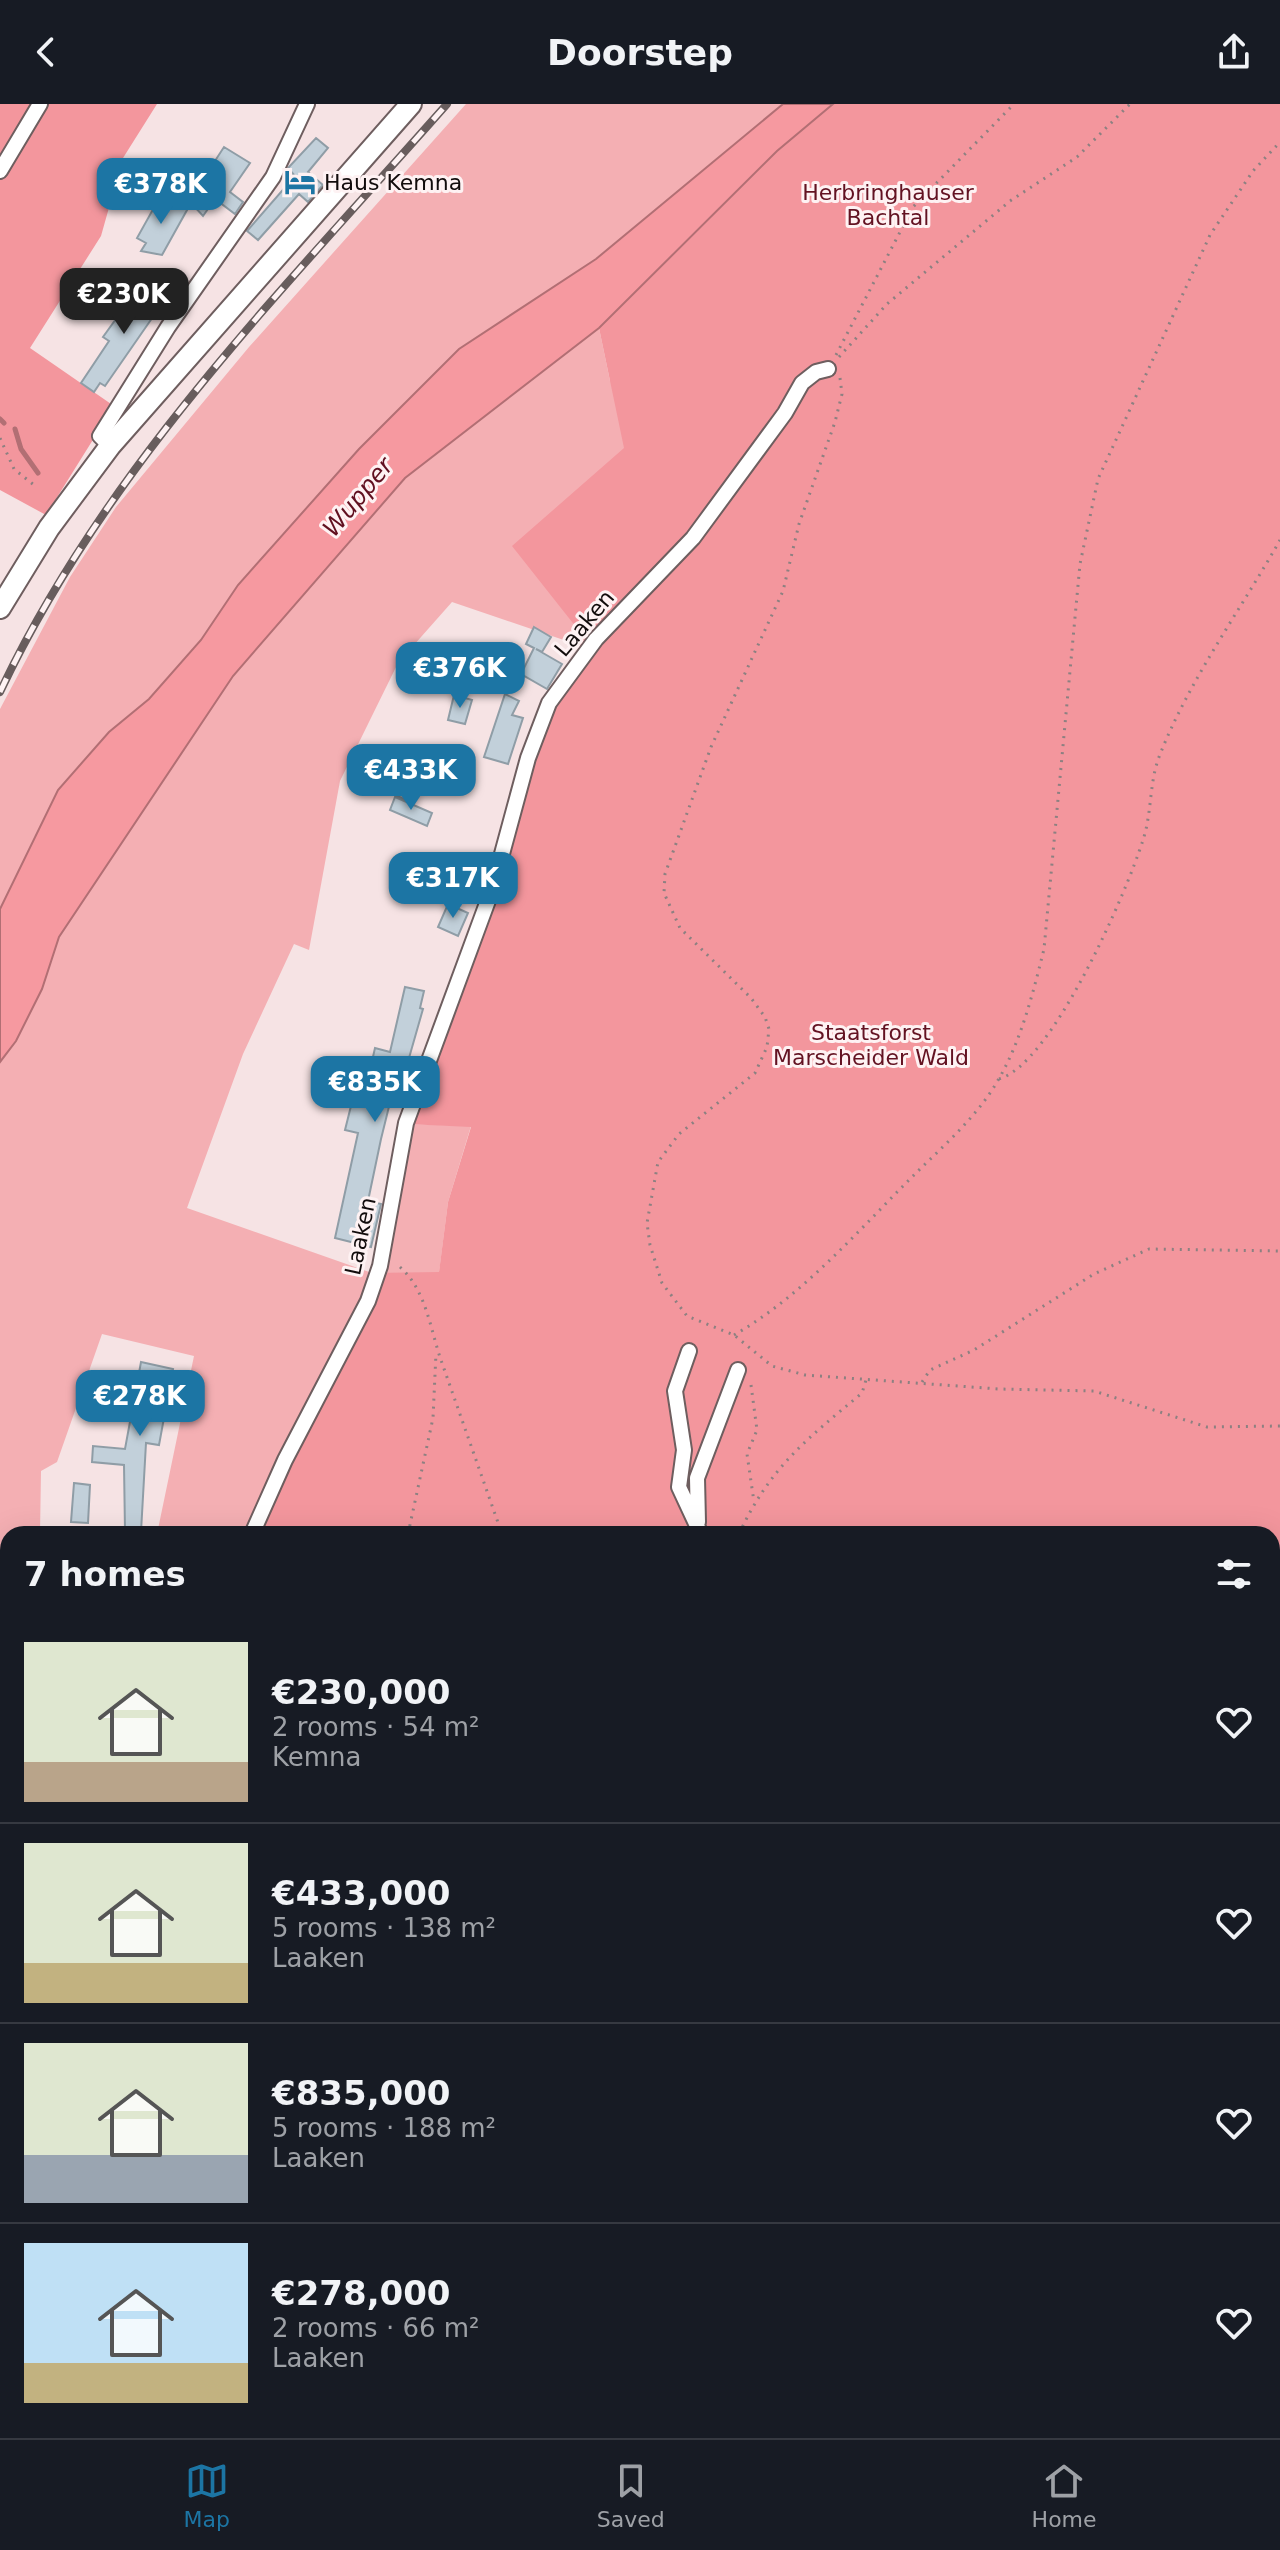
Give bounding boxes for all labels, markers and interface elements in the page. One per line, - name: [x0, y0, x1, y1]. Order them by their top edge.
- icon: back: [24, 30, 68, 74]
- icon: share: [1212, 30, 1256, 74]
- text: Doorstep: [547, 32, 733, 73]
- pin: €378K: [105, 158, 217, 226]
- hotel icon: Haus Kemna: [283, 165, 317, 199]
- text: €378K: [115, 169, 207, 199]
- place label: Haus Kemna: [324, 170, 462, 195]
- park label: Herbringhauser Bachtal: [802, 180, 975, 230]
- pin: €230K: [68, 268, 180, 336]
- text: €230K: [78, 279, 170, 309]
- water label: Wupper: [317, 450, 400, 542]
- street label: Laaken: [550, 585, 619, 661]
- pin: €376K: [404, 642, 516, 710]
- text: €376K: [414, 653, 506, 683]
- pin: €433K: [355, 744, 467, 812]
- text: €433K: [365, 755, 457, 785]
- pin: €317K: [397, 852, 509, 920]
- text: €317K: [407, 863, 499, 893]
- park label: Staatsforst Marscheider Wald: [773, 1020, 969, 1070]
- pin: €835K: [319, 1056, 431, 1124]
- text: €835K: [329, 1067, 421, 1097]
- street label: Laaken: [340, 1195, 381, 1277]
- pin: €278K: [84, 1370, 196, 1438]
- text: €278K: [94, 1381, 186, 1411]
- icon: filters: [1212, 1552, 1256, 1596]
- text: 7 homes: [24, 1554, 186, 1594]
- text: €230,000: [272, 1672, 451, 1712]
- icon: home: [88, 1674, 184, 1770]
- icon: heart: [1212, 1700, 1256, 1744]
- text: 2 rooms · 54 m²: [272, 1712, 480, 1742]
- text: Kemna: [272, 1742, 362, 1772]
- text: €433,000: [272, 1873, 451, 1913]
- icon: home: [88, 1875, 184, 1971]
- icon: heart: [1212, 1901, 1256, 1945]
- text: 5 rooms · 138 m²: [272, 1913, 496, 1943]
- text: Laaken: [272, 1943, 365, 1973]
- text: €835,000: [272, 2073, 451, 2113]
- icon: home: [88, 2075, 184, 2171]
- icon: heart: [1212, 2101, 1256, 2145]
- text: 5 rooms · 188 m²: [272, 2113, 496, 2143]
- text: Laaken: [272, 2143, 365, 2173]
- text: €278,000: [272, 2273, 451, 2313]
- icon: home: [88, 2275, 184, 2371]
- icon: heart: [1212, 2301, 1256, 2345]
- text: 2 rooms · 66 m²: [272, 2313, 480, 2343]
- text: Laaken: [272, 2343, 365, 2373]
- tab: Map: [183, 2459, 230, 2532]
- tab: Saved: [597, 2459, 665, 2532]
- tab: Home: [1032, 2459, 1097, 2532]

